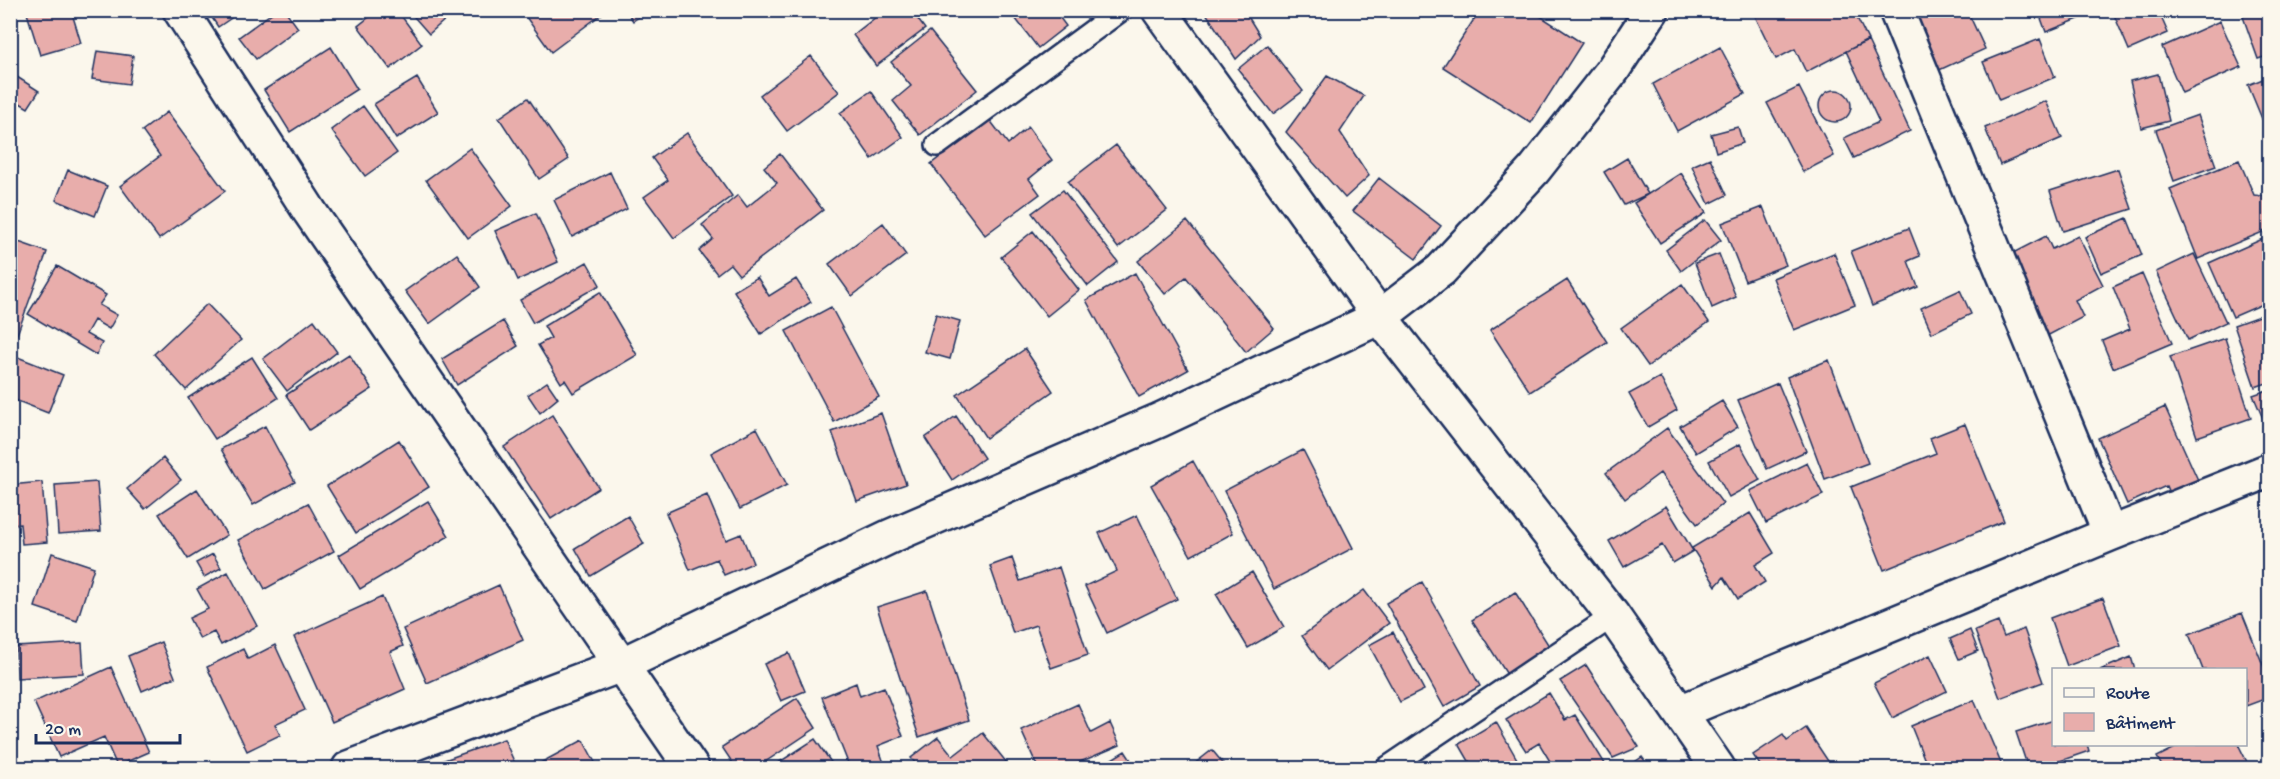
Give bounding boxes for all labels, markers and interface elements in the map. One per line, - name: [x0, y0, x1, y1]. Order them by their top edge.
- legend: [2052, 668, 2247, 746]
- text: Route: [2106, 684, 2151, 705]
- scale bar: [36, 707, 180, 745]
- text: Bâtiment: [2105, 714, 2176, 735]
- text: 20 m: [45, 720, 81, 741]

